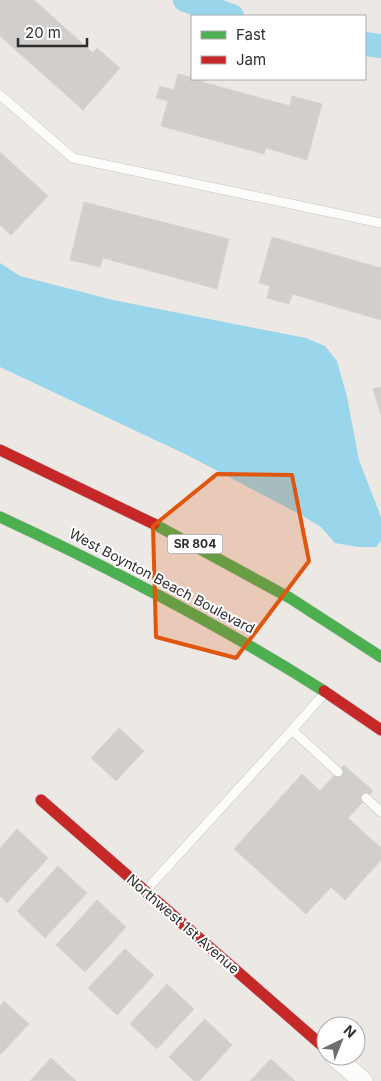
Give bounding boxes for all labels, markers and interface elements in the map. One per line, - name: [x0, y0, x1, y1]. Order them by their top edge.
- scale bar: [18, 15, 86, 47]
- legend: [191, 15, 366, 80]
- text: 20 m: [25, 23, 61, 42]
- text: Fast: [236, 25, 266, 44]
- text: Jam: [236, 50, 266, 69]
- street label: West Boynton Beach Boulevard: [67, 524, 258, 637]
- road number: SR 804: [168, 534, 222, 554]
- street label: Northwest 1st Avenue: [124, 870, 243, 977]
- north arrow: [316, 1016, 366, 1066]
- text: N: [341, 1021, 360, 1041]

